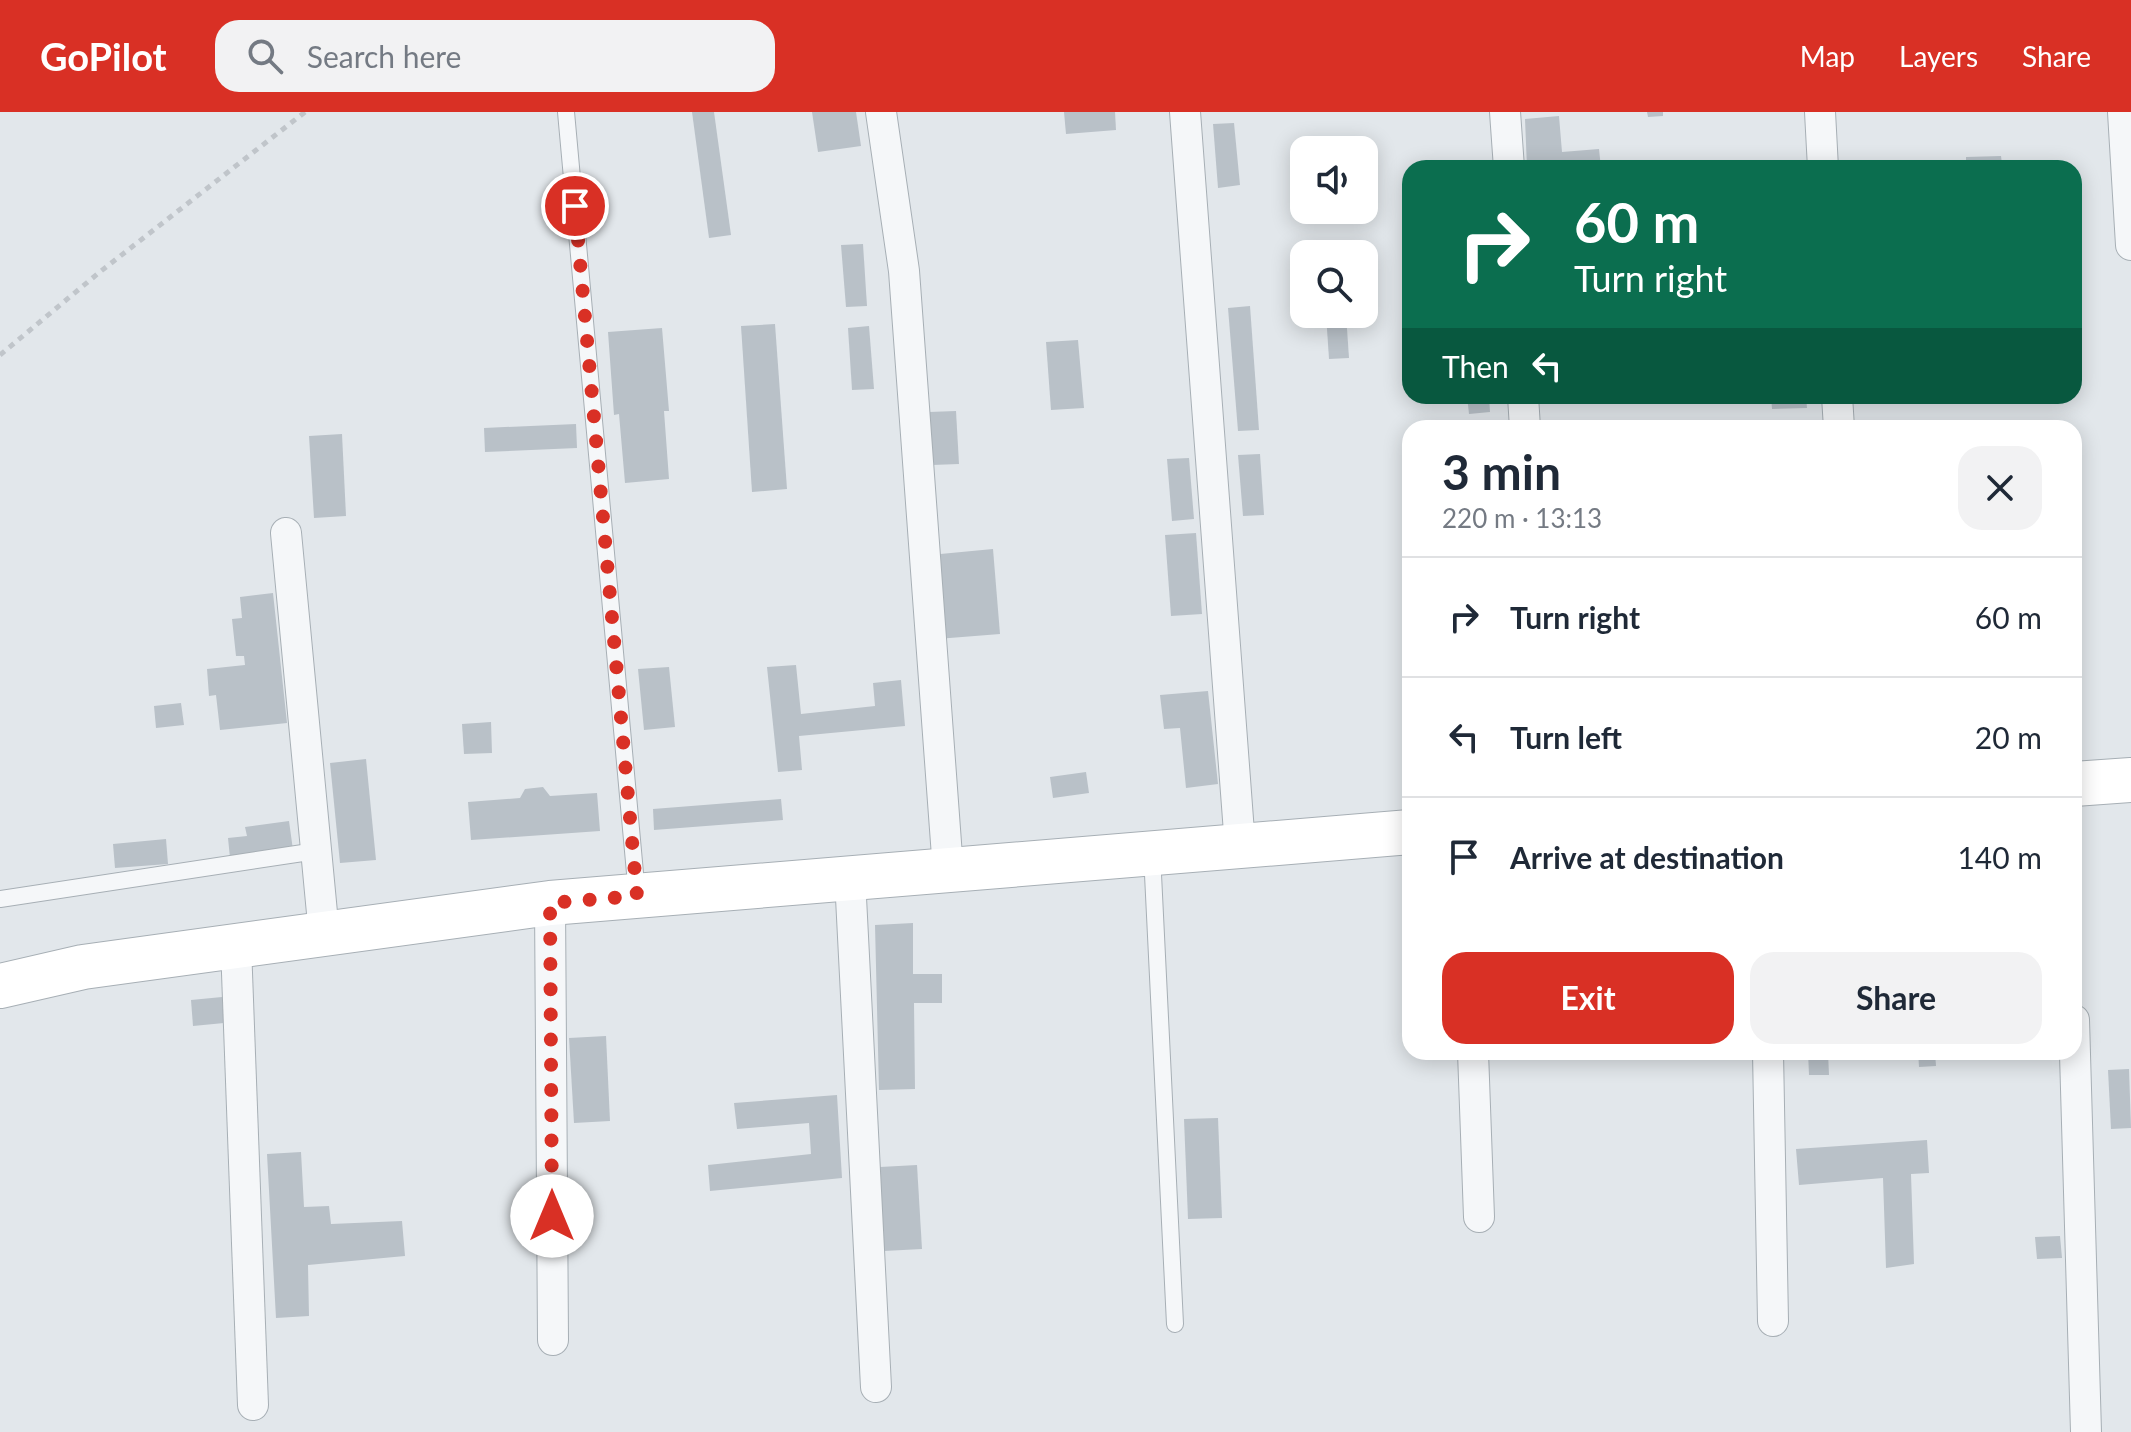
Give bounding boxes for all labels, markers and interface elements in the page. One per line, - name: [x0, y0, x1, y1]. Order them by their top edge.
- search box: [215, 20, 775, 92]
- text: GoPilot: [40, 33, 167, 79]
- icon: search: [243, 34, 287, 78]
- text: Search here: [307, 38, 461, 74]
- text: Map: [1800, 39, 1855, 73]
- text: Layers: [1899, 39, 1978, 73]
- text: Share: [2022, 39, 2091, 73]
- map controls: [1290, 136, 1378, 328]
- button: sound: [1290, 136, 1378, 224]
- pin: [541, 172, 609, 240]
- icon: arrive: [553, 184, 597, 228]
- text: 60 m: [1574, 188, 1699, 255]
- icon: right: [1442, 192, 1546, 296]
- button: search: [1290, 240, 1378, 328]
- text: Turn right: [1574, 256, 1727, 300]
- icon: left: [1525, 344, 1569, 388]
- text: Then: [1442, 348, 1509, 384]
- text: 3 min: [1442, 443, 1561, 500]
- button: close: [1958, 446, 2042, 530]
- text: 220 m · 13:13: [1442, 502, 1602, 534]
- icon: right: [1442, 595, 1486, 639]
- text: Turn right: [1510, 599, 1640, 635]
- text: 60 m: [1975, 599, 2042, 635]
- icon: left: [1442, 715, 1486, 759]
- text: Turn left: [1510, 719, 1622, 755]
- text: 20 m: [1975, 719, 2042, 755]
- icon: arrive: [1442, 835, 1486, 879]
- text: Arrive at destination: [1510, 839, 1784, 875]
- text: 140 m: [1957, 839, 2042, 875]
- button: Exit: [1442, 952, 1734, 1044]
- button: Share: [1750, 952, 2042, 1044]
- position arrow: [510, 1174, 594, 1258]

